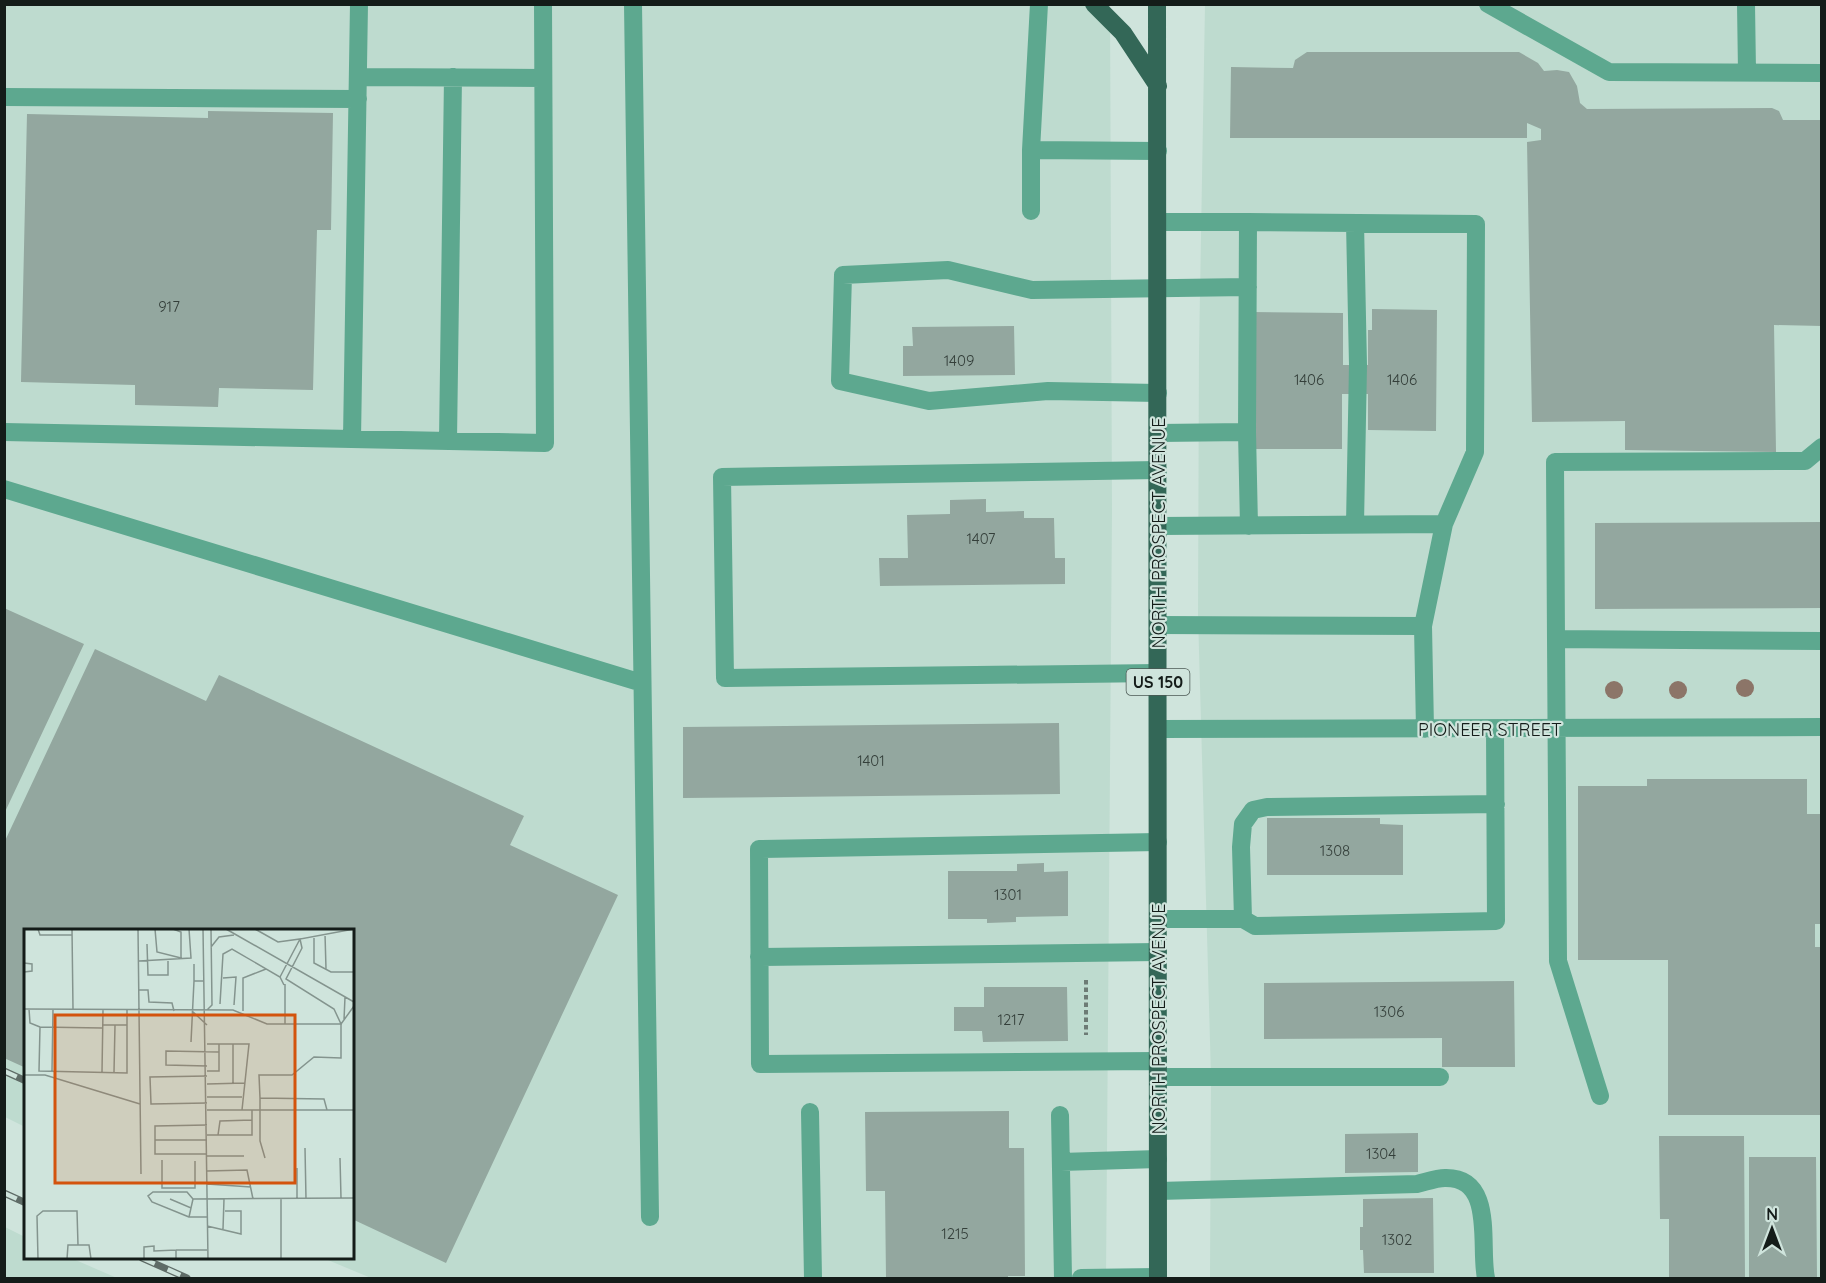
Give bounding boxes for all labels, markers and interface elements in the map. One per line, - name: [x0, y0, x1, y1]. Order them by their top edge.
- house number: 917: [158, 297, 180, 316]
- house number: 1409: [944, 351, 974, 370]
- house number: 1406: [1294, 370, 1324, 389]
- house number: 1406: [1387, 370, 1417, 389]
- street label: NORTH PROSPECT AVENUE: [1147, 418, 1170, 648]
- house number: 1407: [966, 529, 996, 548]
- road number: US 150: [1126, 669, 1190, 695]
- street label: PIONEER STREET: [1418, 718, 1562, 741]
- house number: 1401: [857, 751, 885, 770]
- house number: 1308: [1320, 841, 1350, 860]
- house number: 1301: [994, 885, 1022, 904]
- street label: NORTH PROSPECT AVENUE: [1147, 904, 1170, 1134]
- inset map: [24, 929, 354, 1259]
- house number: 1306: [1374, 1002, 1404, 1021]
- house number: 1217: [997, 1010, 1025, 1029]
- house number: 1304: [1366, 1144, 1396, 1163]
- north arrow: [1742, 1199, 1802, 1259]
- text: N: [1766, 1204, 1778, 1224]
- house number: 1215: [941, 1224, 969, 1243]
- house number: 1302: [1382, 1230, 1412, 1249]

